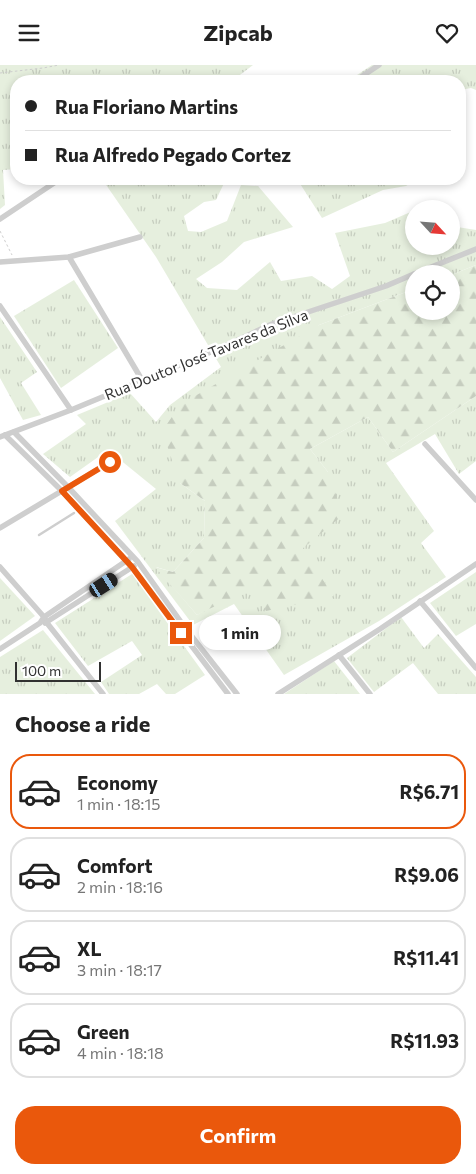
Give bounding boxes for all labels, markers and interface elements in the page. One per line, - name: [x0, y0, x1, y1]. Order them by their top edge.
- icon: menu: [15, 19, 43, 47]
- text: Zipcab: [203, 19, 273, 46]
- icon: heart: [433, 19, 461, 47]
- text: Rua Floriano Martins: [55, 95, 238, 118]
- text: Rua Alfredo Pegado Cortez: [55, 143, 291, 166]
- north arrow: [405, 200, 460, 255]
- map controls: [405, 200, 460, 320]
- button: locate: [405, 265, 460, 320]
- street label: Rua Doutor José Tavares da Silva: [102, 305, 310, 403]
- route start: [99, 451, 121, 473]
- car: [87, 571, 120, 599]
- callout: 1 min: [198, 615, 281, 651]
- route end: [170, 622, 192, 644]
- text: 1 min: [221, 623, 259, 642]
- scale bar: [15, 659, 101, 682]
- text: 100 m: [22, 662, 61, 679]
- text: Choose a ride: [15, 710, 150, 737]
- icon: car: [17, 769, 62, 814]
- text: Economy: [77, 771, 158, 794]
- text: R$6.71: [400, 780, 459, 803]
- text: 1 min · 18:15: [77, 794, 160, 813]
- icon: car: [17, 852, 62, 897]
- text: Comfort: [77, 854, 153, 877]
- text: R$9.06: [394, 863, 459, 886]
- text: 2 min · 18:16: [77, 877, 163, 896]
- icon: car: [17, 935, 62, 980]
- text: XL: [77, 937, 102, 960]
- text: R$11.41: [393, 946, 459, 969]
- text: 3 min · 18:17: [77, 960, 162, 979]
- icon: car: [17, 1018, 62, 1063]
- text: Green: [77, 1020, 129, 1043]
- text: R$11.93: [390, 1029, 459, 1052]
- text: 4 min · 18:18: [77, 1043, 164, 1062]
- button: Confirm: [15, 1106, 461, 1164]

